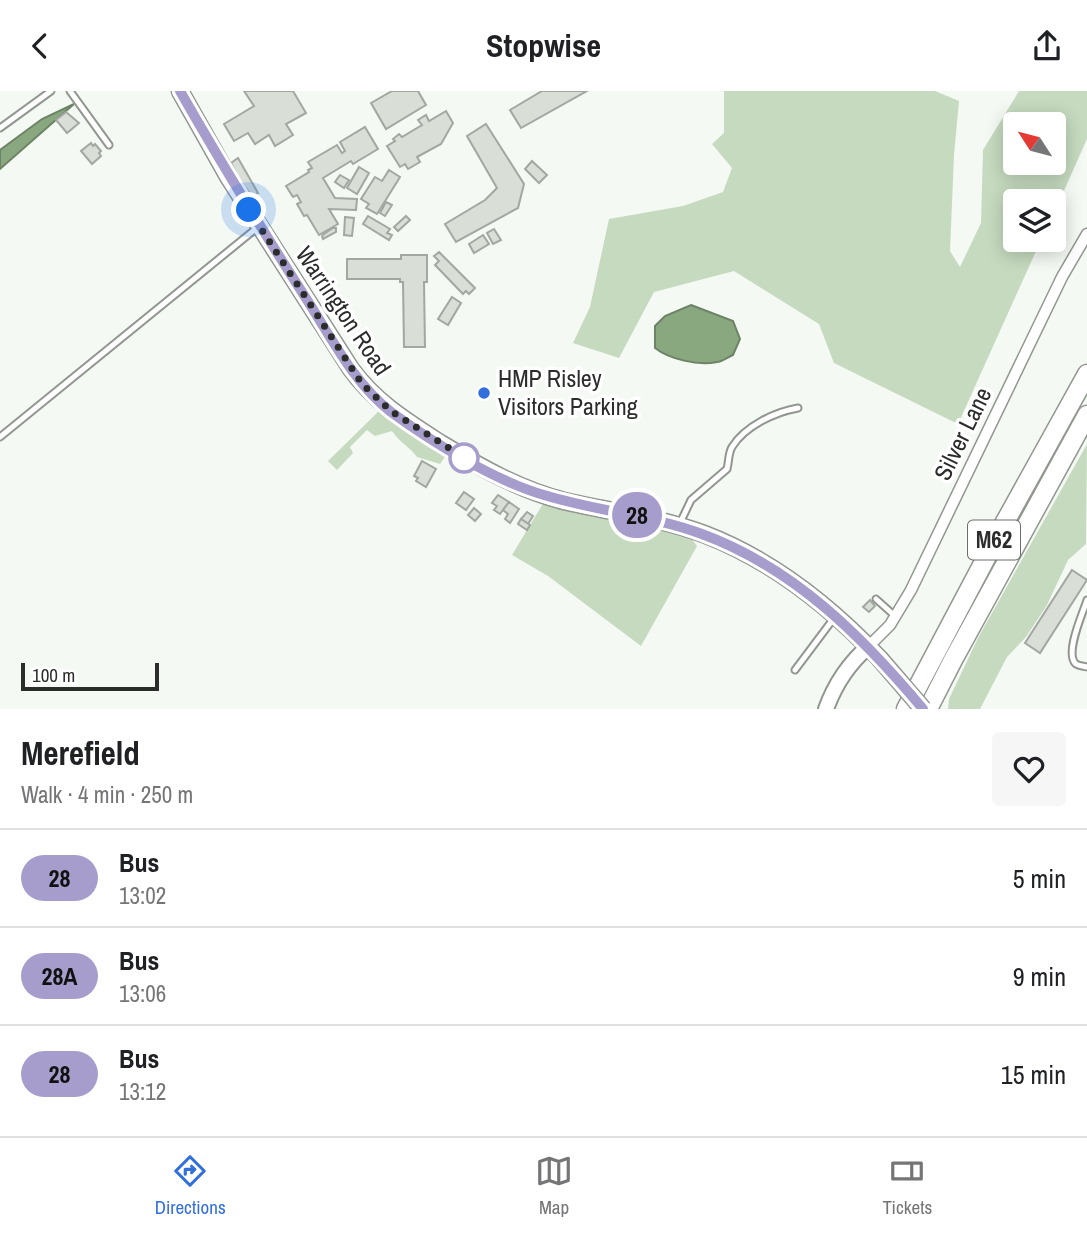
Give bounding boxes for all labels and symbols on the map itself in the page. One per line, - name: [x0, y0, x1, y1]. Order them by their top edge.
- north arrow: [1003, 112, 1066, 175]
- your location: [231, 192, 266, 227]
- street label: Warrington Road: [289, 240, 399, 381]
- place label: HMP Risley Visitors Parking: [498, 362, 638, 422]
- street label: Silver Lane: [926, 382, 998, 485]
- marker: HMP Risley Visitors Parking: [476, 385, 492, 401]
- unlabelled marker: [449, 443, 479, 473]
- line badge: 28: [606, 492, 668, 538]
- road number: M62: [968, 521, 1020, 559]
- scale bar: [21, 660, 159, 692]

